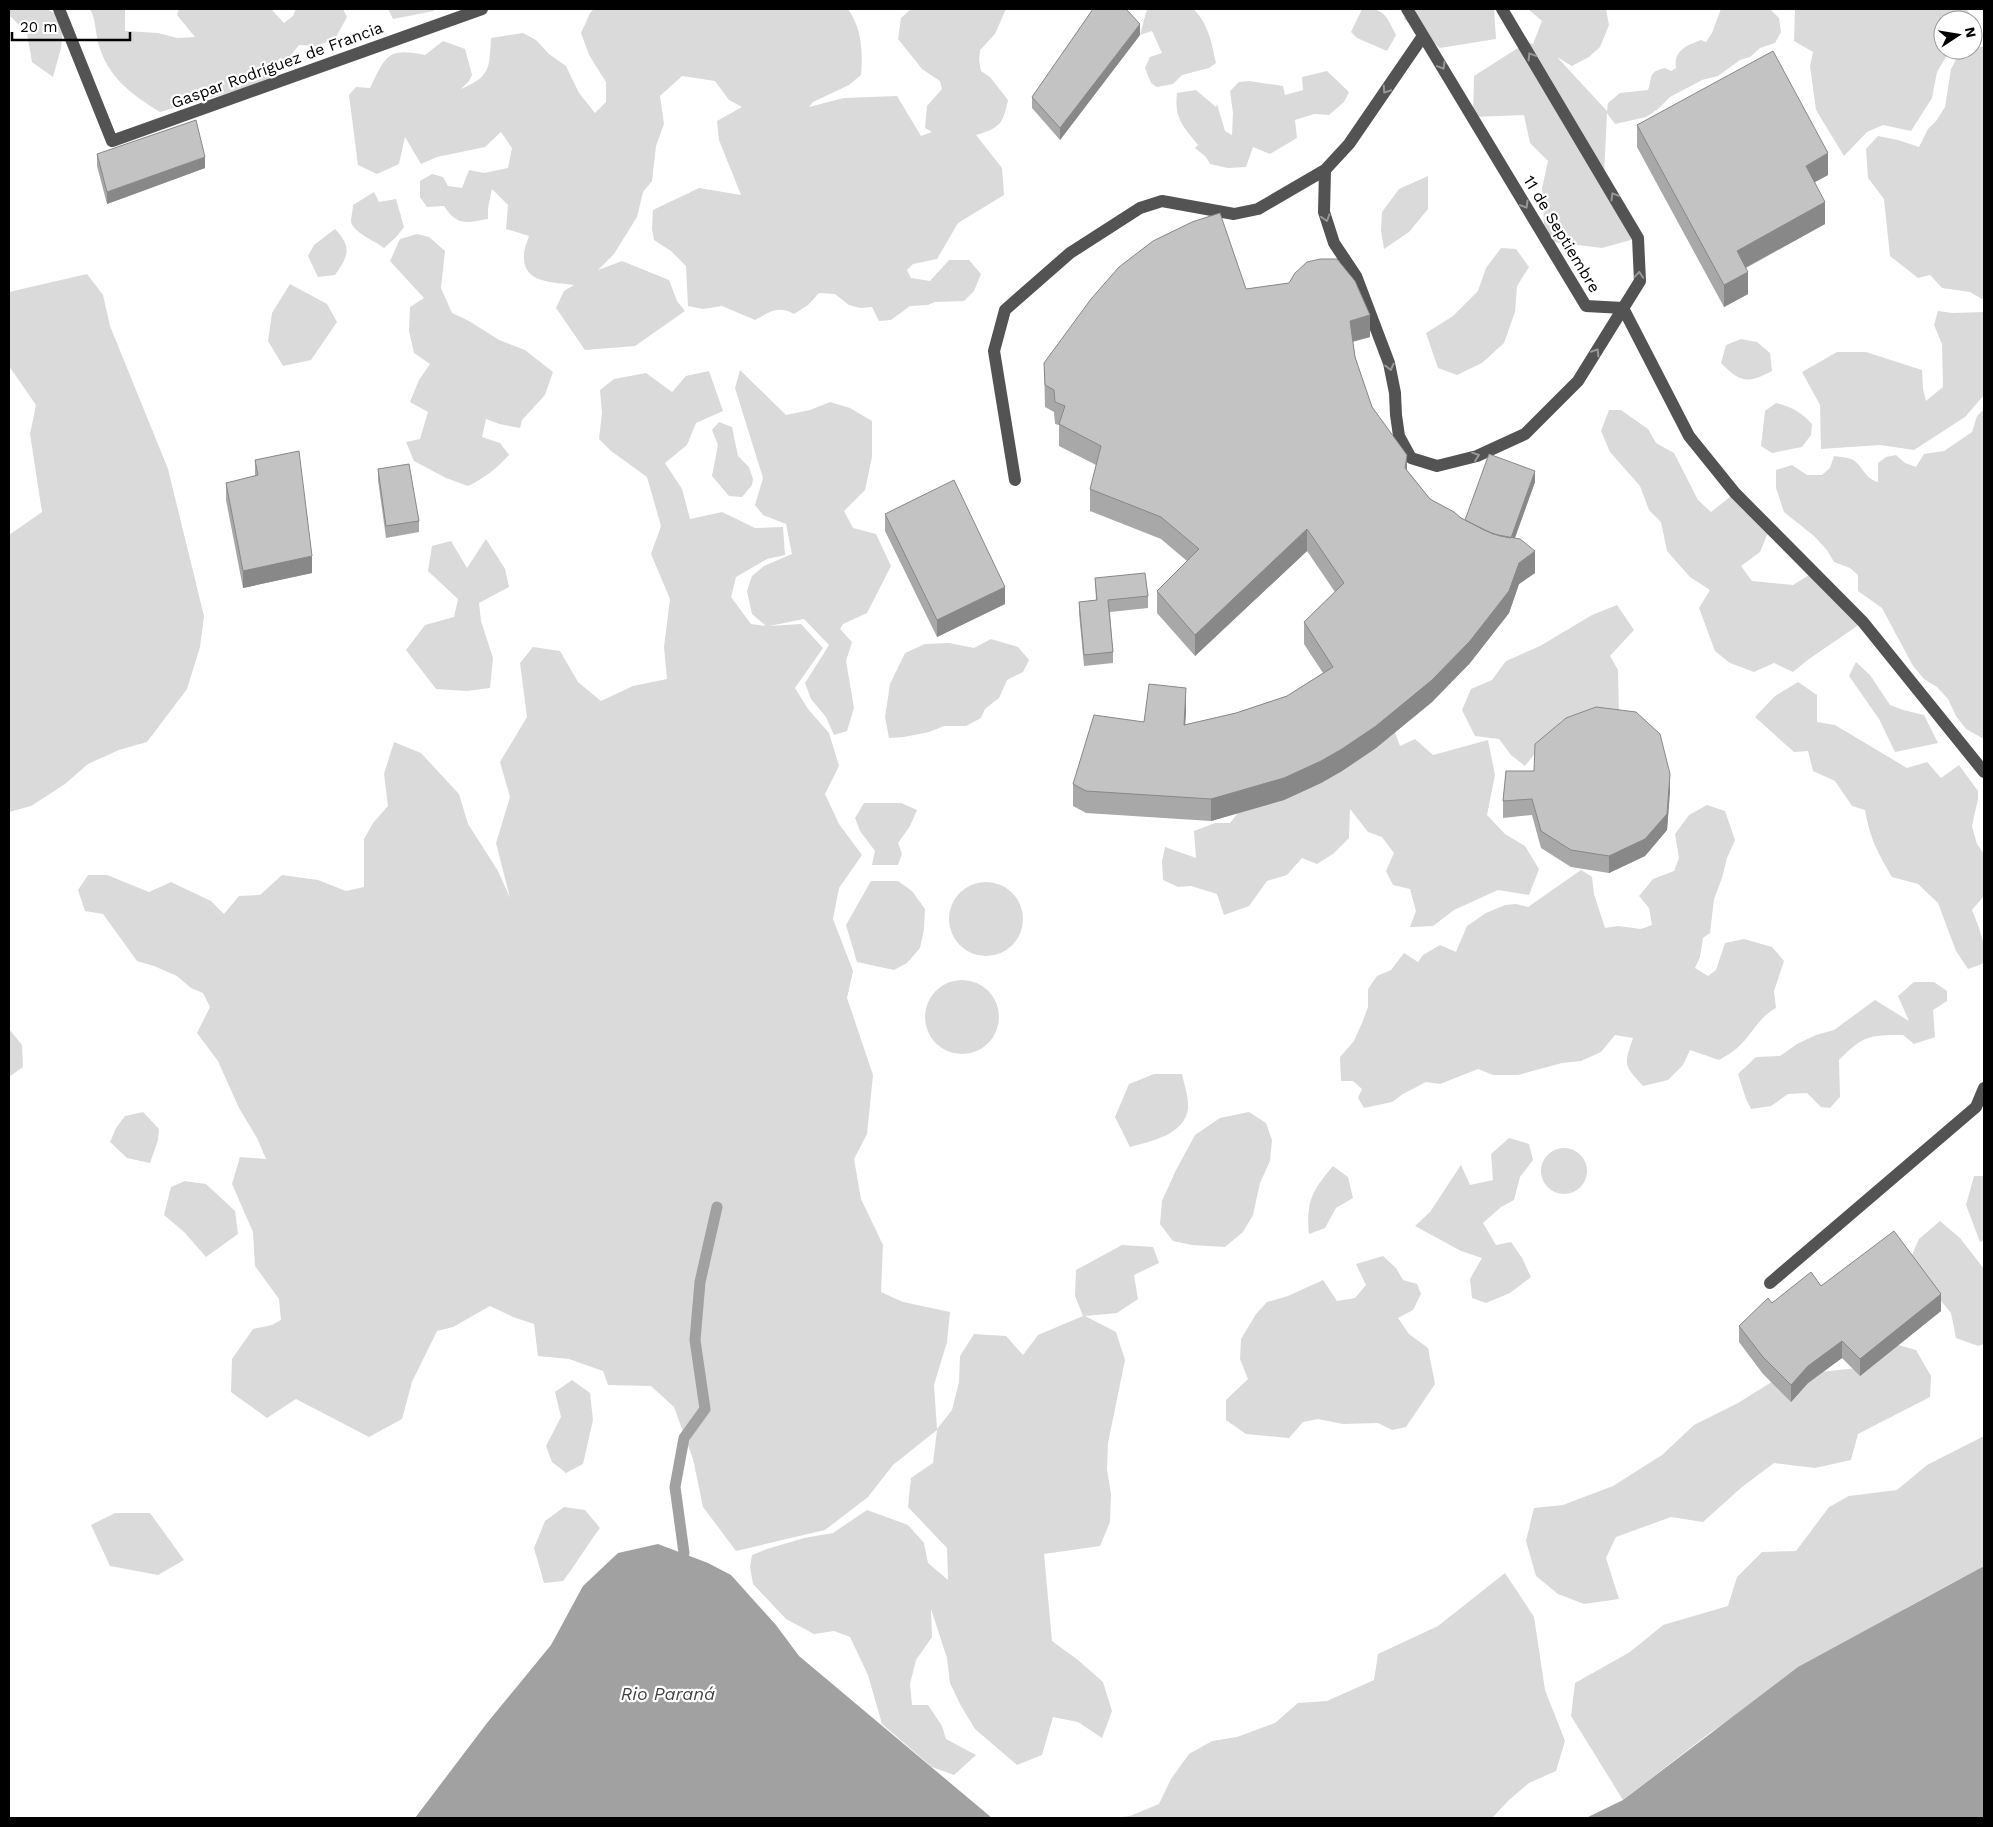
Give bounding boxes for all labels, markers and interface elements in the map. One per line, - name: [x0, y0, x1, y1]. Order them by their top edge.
- scale bar: [12, 10, 130, 42]
- north arrow: [1933, 10, 1983, 60]
- text: 20 m: [20, 18, 58, 36]
- street label: Gaspar Rodríguez de Francia: [169, 18, 385, 112]
- text: N: [1962, 26, 1980, 39]
- one-way arrow: [1527, 53, 1537, 62]
- one-way arrow: [1435, 60, 1445, 69]
- one-way arrow: [1383, 84, 1392, 94]
- street label: 11 de Septiembre: [1520, 172, 1604, 296]
- one-way arrow: [1610, 193, 1620, 202]
- one-way arrow: [1519, 199, 1529, 208]
- one-way arrow: [1321, 214, 1331, 222]
- one-way arrow: [1633, 271, 1644, 279]
- one-way arrow: [1590, 349, 1599, 358]
- one-way arrow: [1384, 362, 1395, 371]
- one-way arrow: [1471, 452, 1480, 462]
- water label: Rio Paraná: [621, 1683, 715, 1704]

